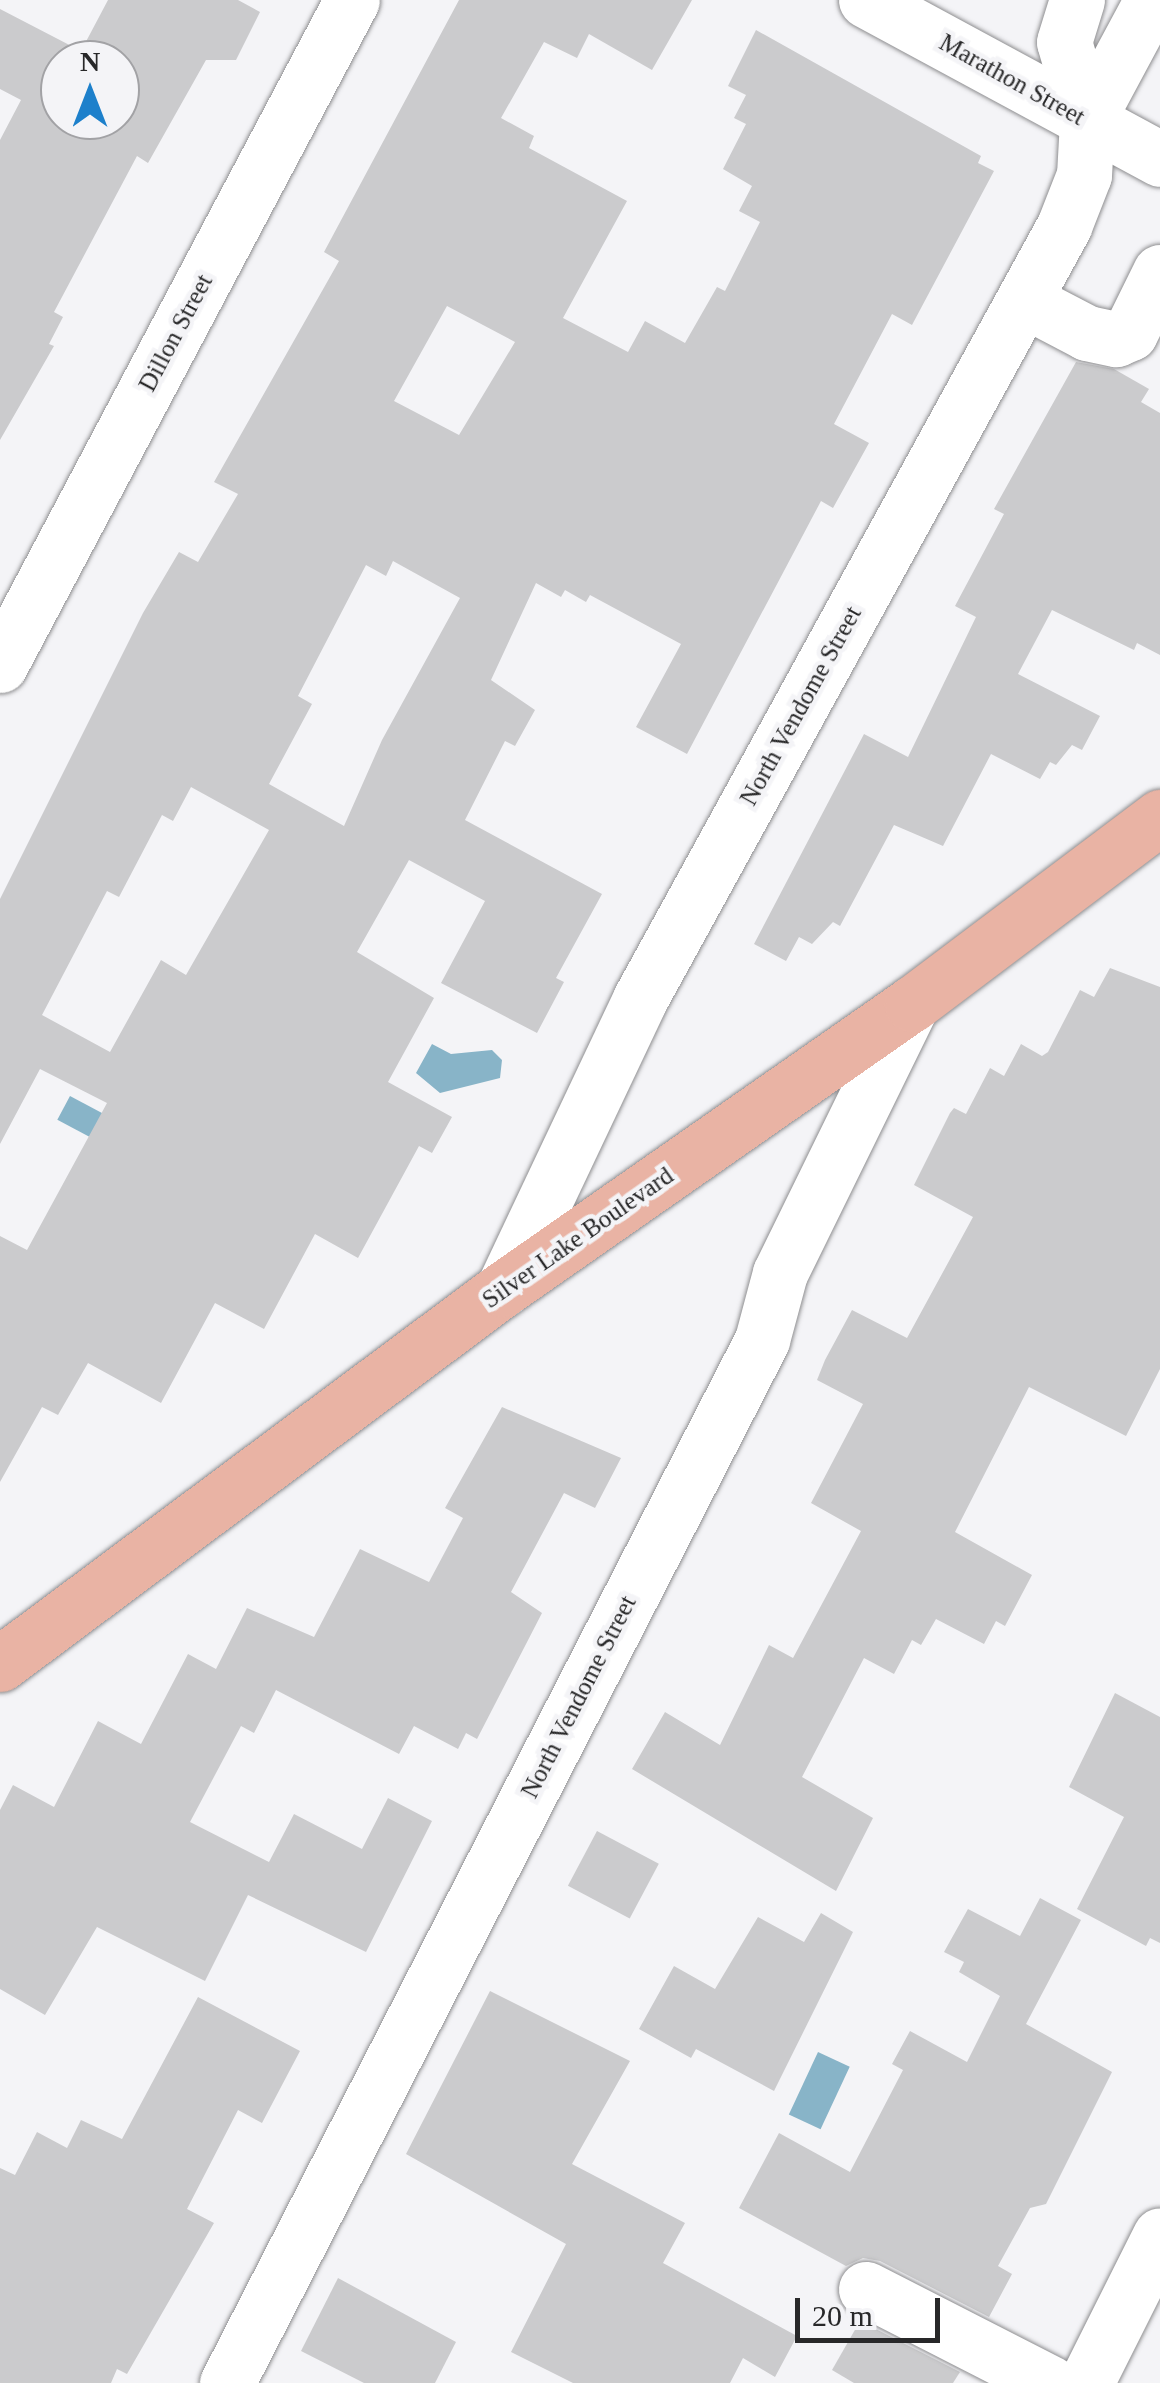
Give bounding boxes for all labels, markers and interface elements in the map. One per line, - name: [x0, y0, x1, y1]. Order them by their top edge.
- street label: Marathon Street: [934, 28, 1090, 132]
- north arrow: [40, 40, 140, 140]
- text: N: [80, 46, 100, 77]
- street label: Dillon Street: [133, 269, 219, 397]
- street label: North Vendome Street: [734, 601, 868, 811]
- street label: Silver Lake Boulevard: [477, 1161, 679, 1315]
- street label: North Vendome Street: [515, 1591, 643, 1803]
- scale bar: [800, 2278, 945, 2340]
- text: 20 m: [812, 2299, 873, 2332]

